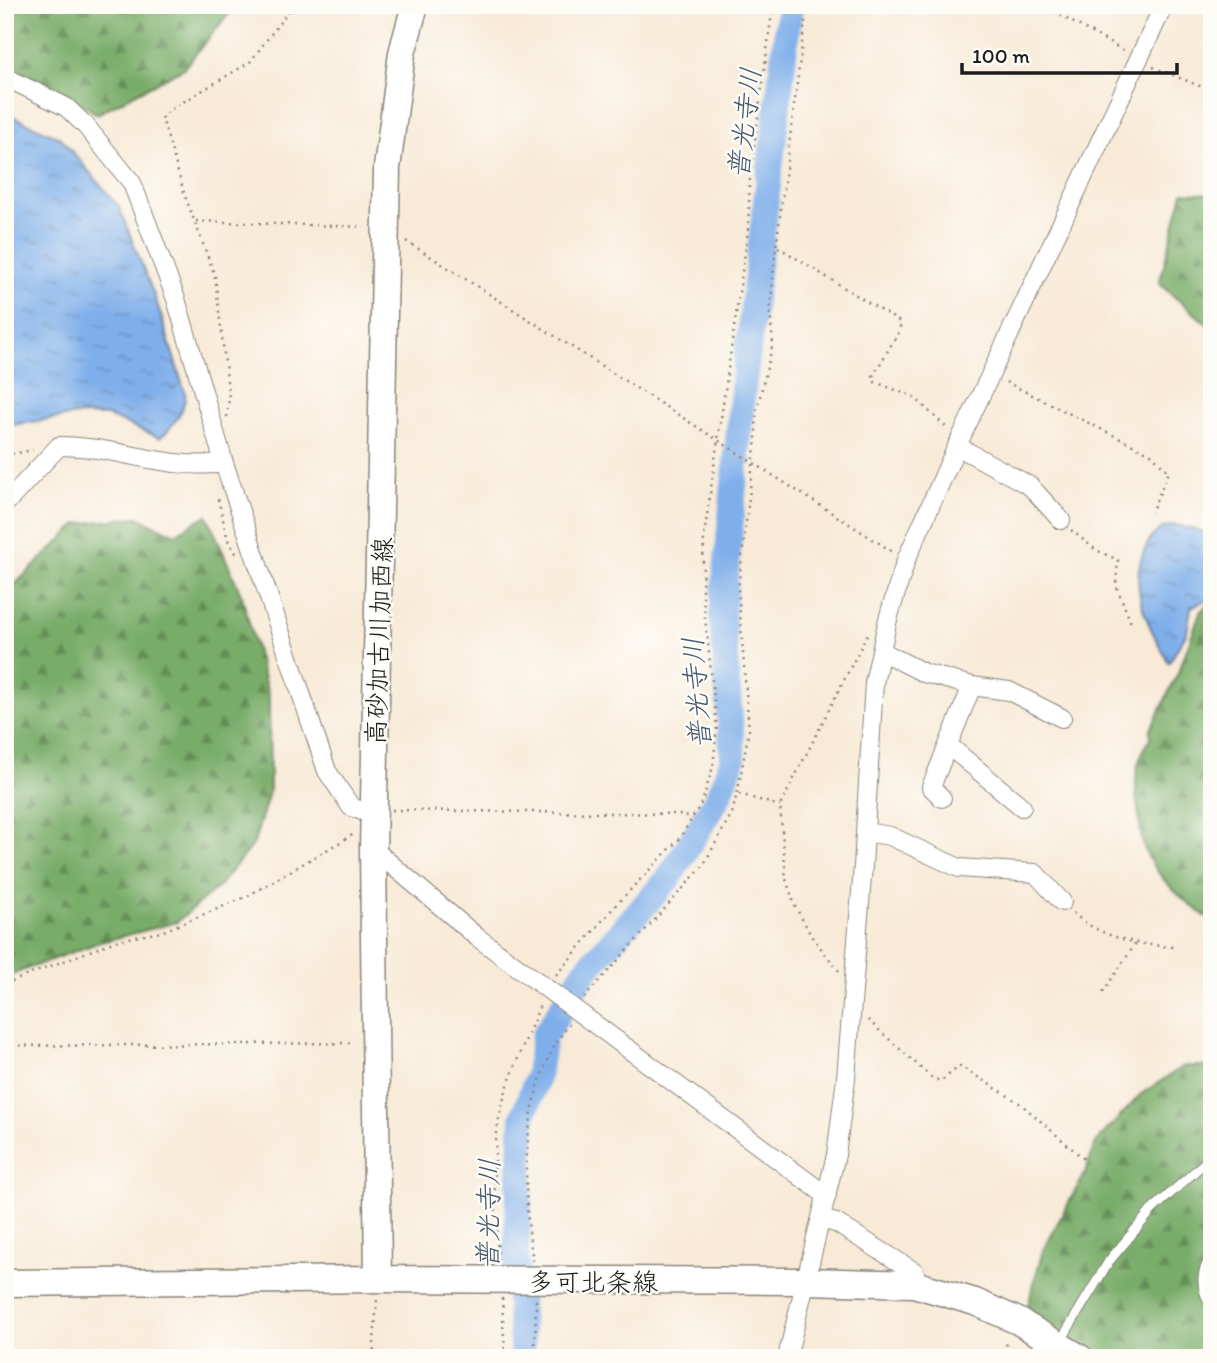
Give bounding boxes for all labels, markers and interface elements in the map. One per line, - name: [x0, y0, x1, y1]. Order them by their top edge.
- scale bar: [962, 32, 1177, 76]
- text: 100 m: [972, 43, 1030, 68]
- water label: 普光寺川: [720, 65, 768, 181]
- street label: 高砂加古川加西線: [359, 536, 399, 746]
- water label: 普光寺川: [675, 636, 717, 750]
- water label: 普光寺川: [470, 1158, 506, 1270]
- street label: 多可北条線: [528, 1266, 658, 1298]

